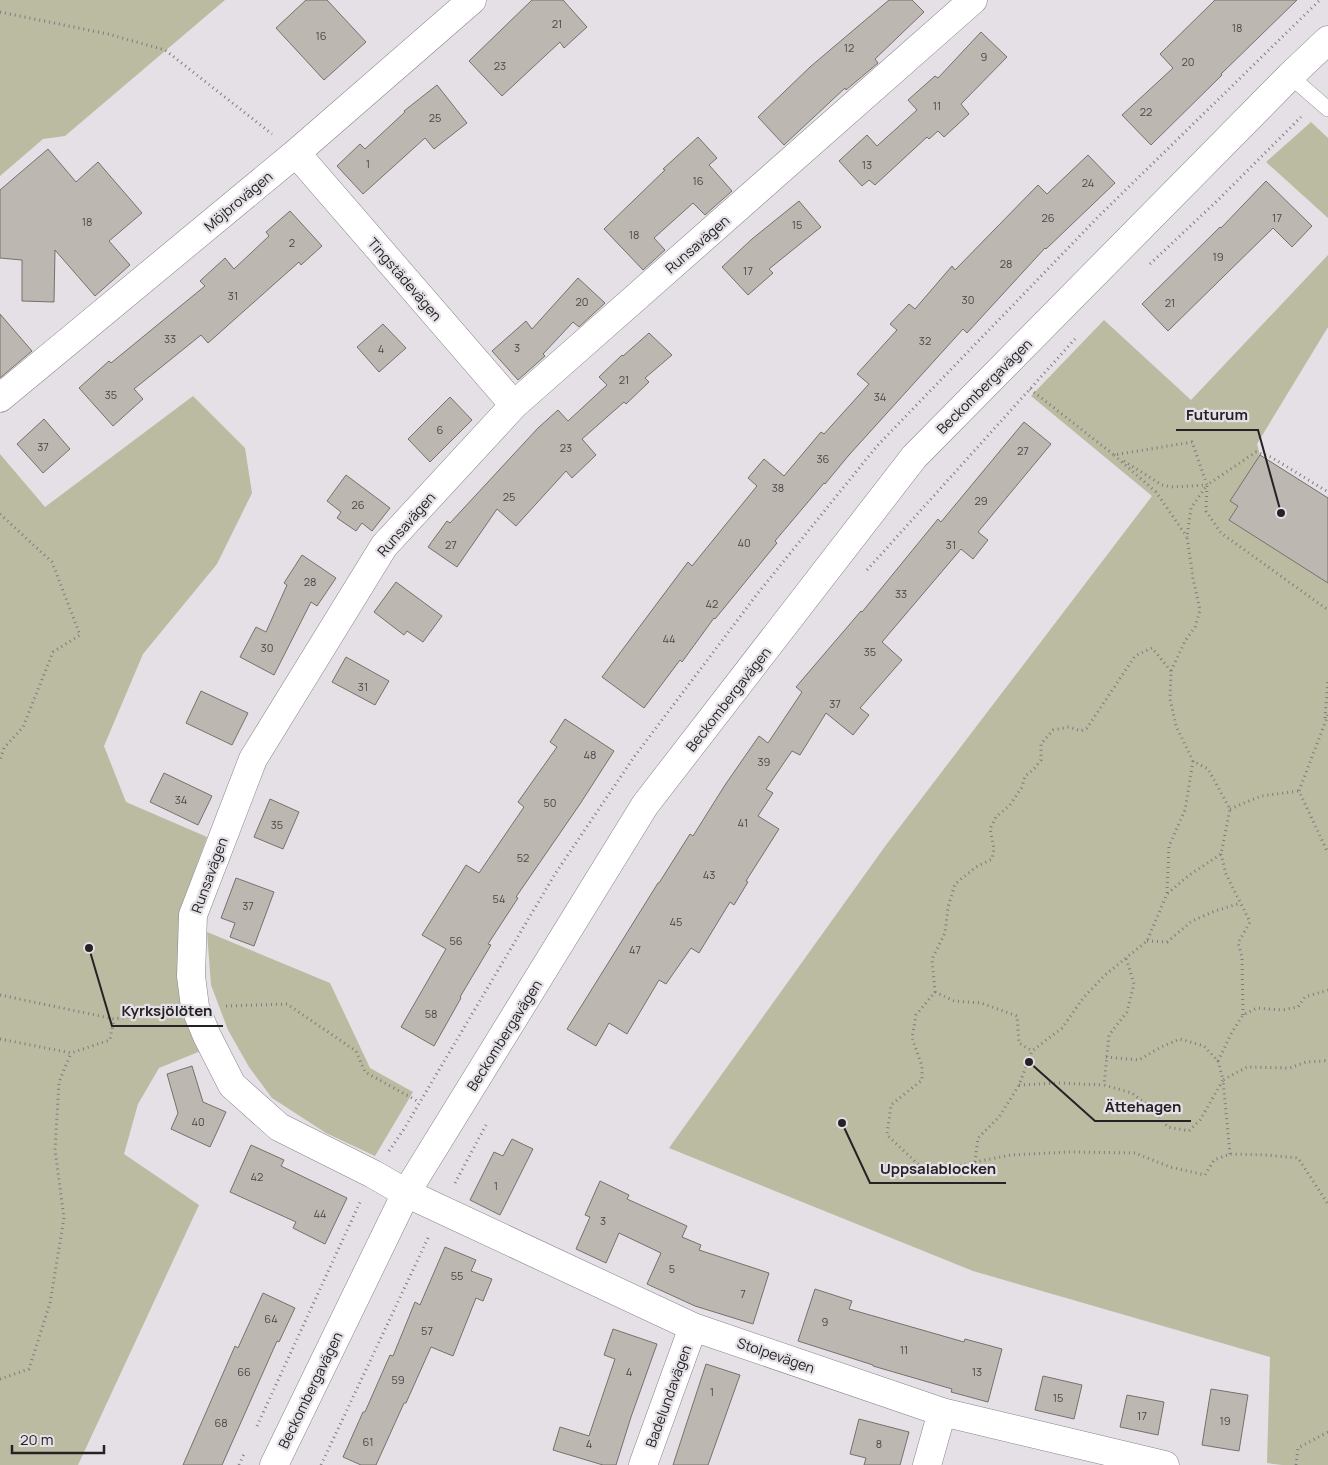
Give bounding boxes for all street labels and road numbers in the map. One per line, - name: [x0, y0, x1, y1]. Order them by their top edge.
- street label: Möjbrovägen: [200, 167, 276, 235]
- street label: Runsavägen: [661, 211, 733, 277]
- street label: Tingstädevägen: [364, 233, 446, 325]
- street label: Beckombergavägen: [932, 334, 1036, 438]
- street label: Runsavägen: [373, 488, 439, 560]
- street label: Beckombergavägen: [681, 643, 775, 755]
- street label: Runsavägen: [187, 834, 231, 916]
- street label: Beckombergavägen: [462, 976, 546, 1094]
- street label: Beckombergavägen: [274, 1329, 346, 1451]
- street label: Stolpevägen: [735, 1333, 817, 1377]
- street label: Badelundavägen: [641, 1342, 695, 1450]

